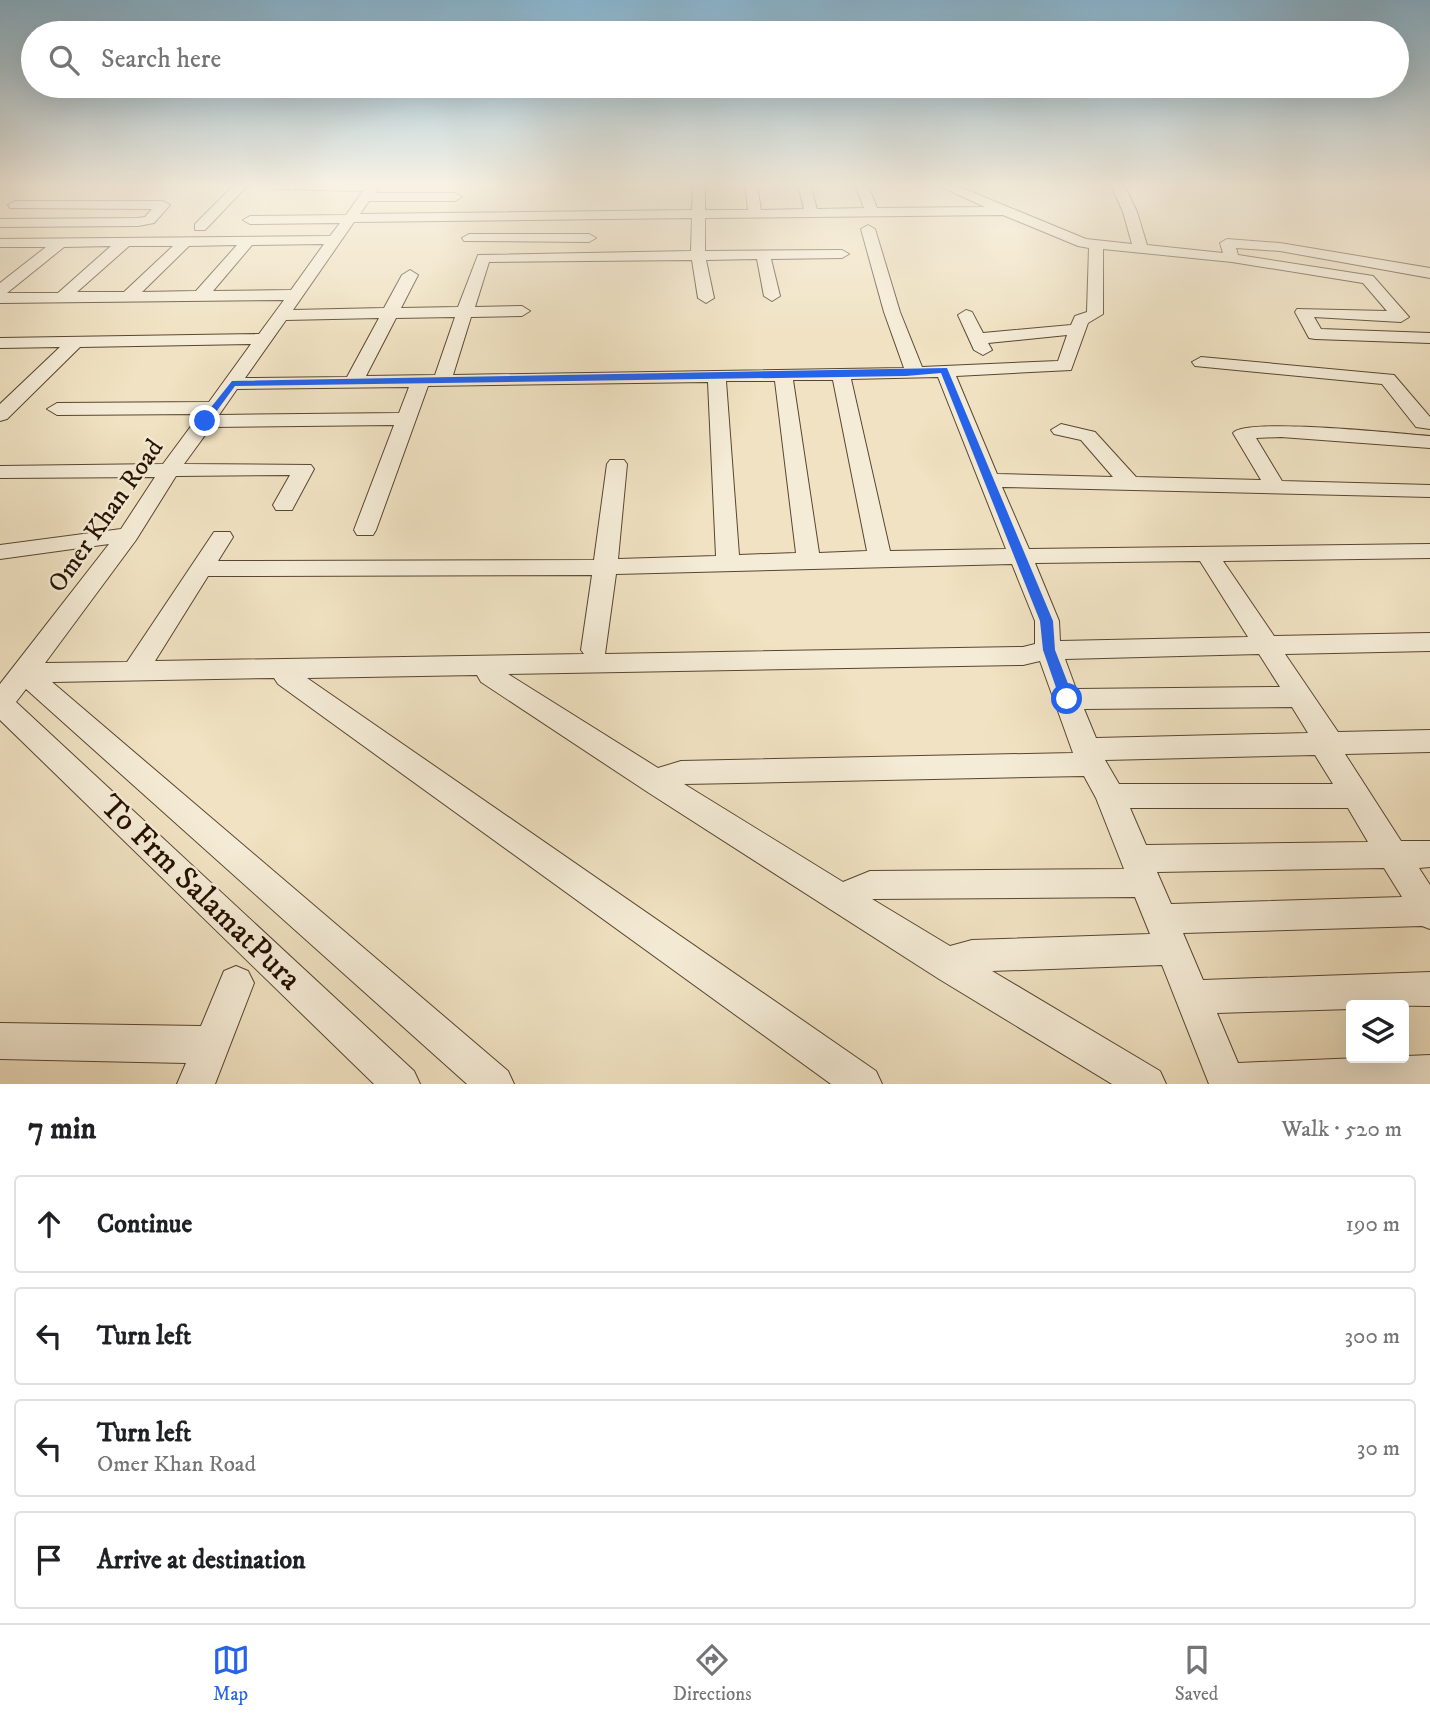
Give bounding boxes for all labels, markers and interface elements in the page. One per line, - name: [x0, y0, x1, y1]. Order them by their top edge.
- search box: [21, 21, 1409, 98]
- icon: search: [45, 41, 83, 79]
- text: Search here: [101, 43, 221, 76]
- route end: [189, 405, 220, 436]
- street label: Omer Khan Road: [41, 433, 171, 599]
- route start: [1051, 683, 1082, 714]
- street label: To Frm SalamatPura: [91, 787, 310, 1000]
- map controls: [1346, 1000, 1409, 1063]
- button: layers: [1346, 1000, 1409, 1063]
- text: 7 min: [28, 1111, 96, 1148]
- text: Walk · 520 m: [1282, 1115, 1402, 1144]
- icon: ahead: [30, 1205, 68, 1243]
- text: Continue: [97, 1208, 192, 1241]
- text: 190 m: [1346, 1210, 1400, 1239]
- icon: left: [30, 1317, 68, 1355]
- text: Turn left: [97, 1320, 191, 1353]
- text: 300 m: [1344, 1322, 1400, 1351]
- text: Turn left: [97, 1417, 191, 1450]
- icon: left: [30, 1429, 68, 1467]
- text: 30 m: [1357, 1434, 1400, 1463]
- text: Omer Khan Road: [97, 1450, 256, 1479]
- icon: arrive: [30, 1541, 68, 1579]
- text: Arrive at destination: [97, 1544, 306, 1577]
- tab: Map: [212, 1641, 250, 1706]
- tab: Directions: [673, 1641, 752, 1706]
- tab: Saved: [1175, 1641, 1218, 1706]

